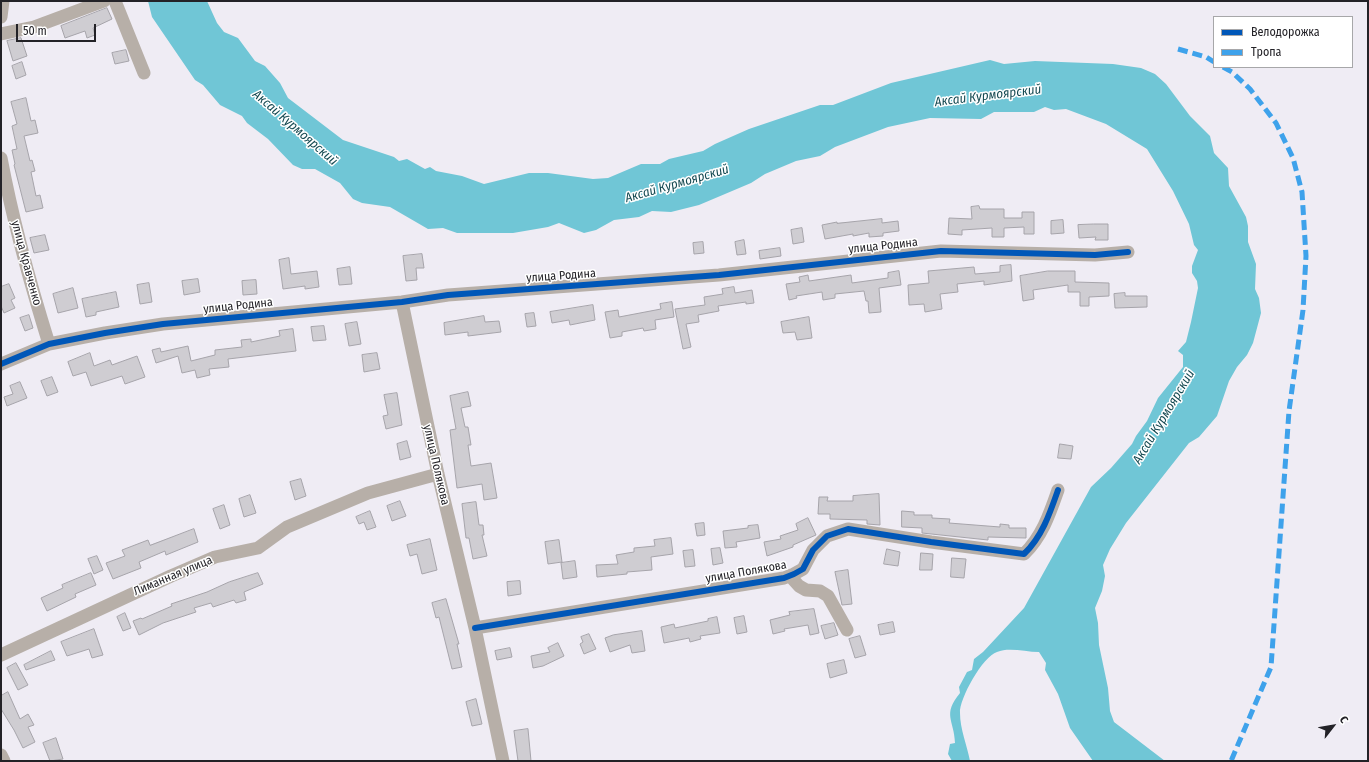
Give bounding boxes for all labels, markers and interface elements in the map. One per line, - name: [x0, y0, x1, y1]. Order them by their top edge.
- scale bar: [18, 16, 98, 42]
- legend: [1213, 16, 1353, 68]
- text: 50 m: [23, 24, 47, 38]
- text: Велодорожка: [1251, 25, 1320, 39]
- text: Тропа: [1251, 45, 1282, 59]
- water label: Аксай Курмоярский: [934, 82, 1042, 110]
- water label: Аксай Курмоярский: [249, 87, 341, 169]
- water label: Аксай Курмоярский: [623, 162, 731, 206]
- street label: улица Кравченко: [8, 219, 44, 307]
- street label: улица Родина: [848, 235, 918, 257]
- street label: улица Родина: [526, 266, 596, 286]
- street label: улица Родина: [203, 295, 273, 317]
- water label: Аксай Курмоярский: [1130, 367, 1198, 467]
- street label: улица Полякова: [420, 423, 452, 507]
- street label: Лиманная улица: [131, 553, 215, 599]
- street label: улица Полякова: [704, 558, 788, 586]
- north arrow: [1313, 706, 1353, 746]
- text: С: [1337, 714, 1351, 725]

